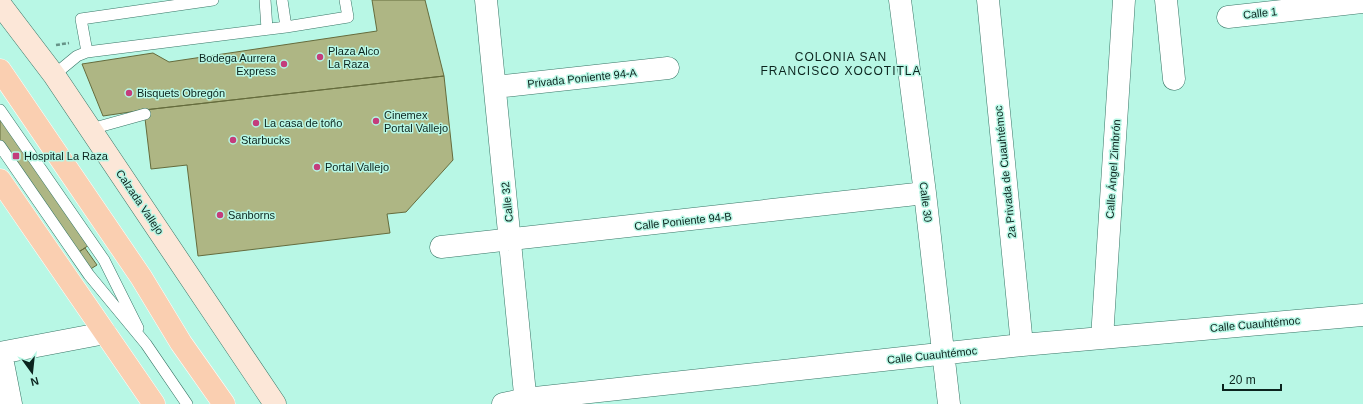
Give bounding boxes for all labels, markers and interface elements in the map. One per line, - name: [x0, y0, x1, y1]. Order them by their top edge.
- street label: Calle 1: [1242, 5, 1278, 21]
- place label: Plaza Alco La Raza: [328, 45, 379, 70]
- district label: COLONIA SAN FRANCISCO XOCOTITLA: [760, 50, 922, 78]
- place label: Bodega Aurrera Express: [199, 52, 277, 77]
- marker: Plaza Alco La Raza: [315, 52, 325, 62]
- marker: Bodega Aurrera Express: [279, 59, 289, 69]
- street label: Privada Poniente 94-A: [527, 66, 638, 90]
- place label: Bisquets Obregón: [137, 87, 225, 99]
- marker: Bisquets Obregón: [124, 88, 134, 98]
- street label: 2a Privada de Cuauhtémoc: [992, 105, 1018, 239]
- place label: Cinemex Portal Vallejo: [384, 109, 448, 134]
- marker: Cinemex Portal Vallejo: [371, 116, 381, 126]
- place label: La casa de toño: [264, 117, 342, 129]
- marker: La casa de toño: [251, 118, 261, 128]
- street label: Calle Ángel Zimbrón: [1104, 119, 1122, 219]
- place label: Starbucks: [241, 134, 290, 146]
- marker: Starbucks: [228, 135, 238, 145]
- place label: Hospital La Raza: [24, 150, 109, 162]
- marker: Hospital La Raza: [11, 151, 21, 161]
- place label: Portal Vallejo: [325, 161, 389, 173]
- marker: Portal Vallejo: [312, 162, 322, 172]
- street label: Calzada Vallejo: [114, 167, 166, 237]
- street label: Calle 32: [499, 181, 515, 223]
- street label: Calle 30: [918, 181, 934, 223]
- place label: Sanborns: [228, 209, 276, 221]
- marker: Sanborns: [215, 210, 225, 220]
- street label: Calle Poniente 94-B: [634, 210, 732, 232]
- street label: Calle Cuauhtémoc: [1209, 314, 1301, 334]
- street label: Calle Cuauhtémoc: [886, 344, 978, 366]
- north arrow: [12, 352, 52, 392]
- scale bar: [1223, 366, 1281, 392]
- text: 20 m: [1229, 373, 1256, 387]
- text: N: [29, 375, 40, 388]

